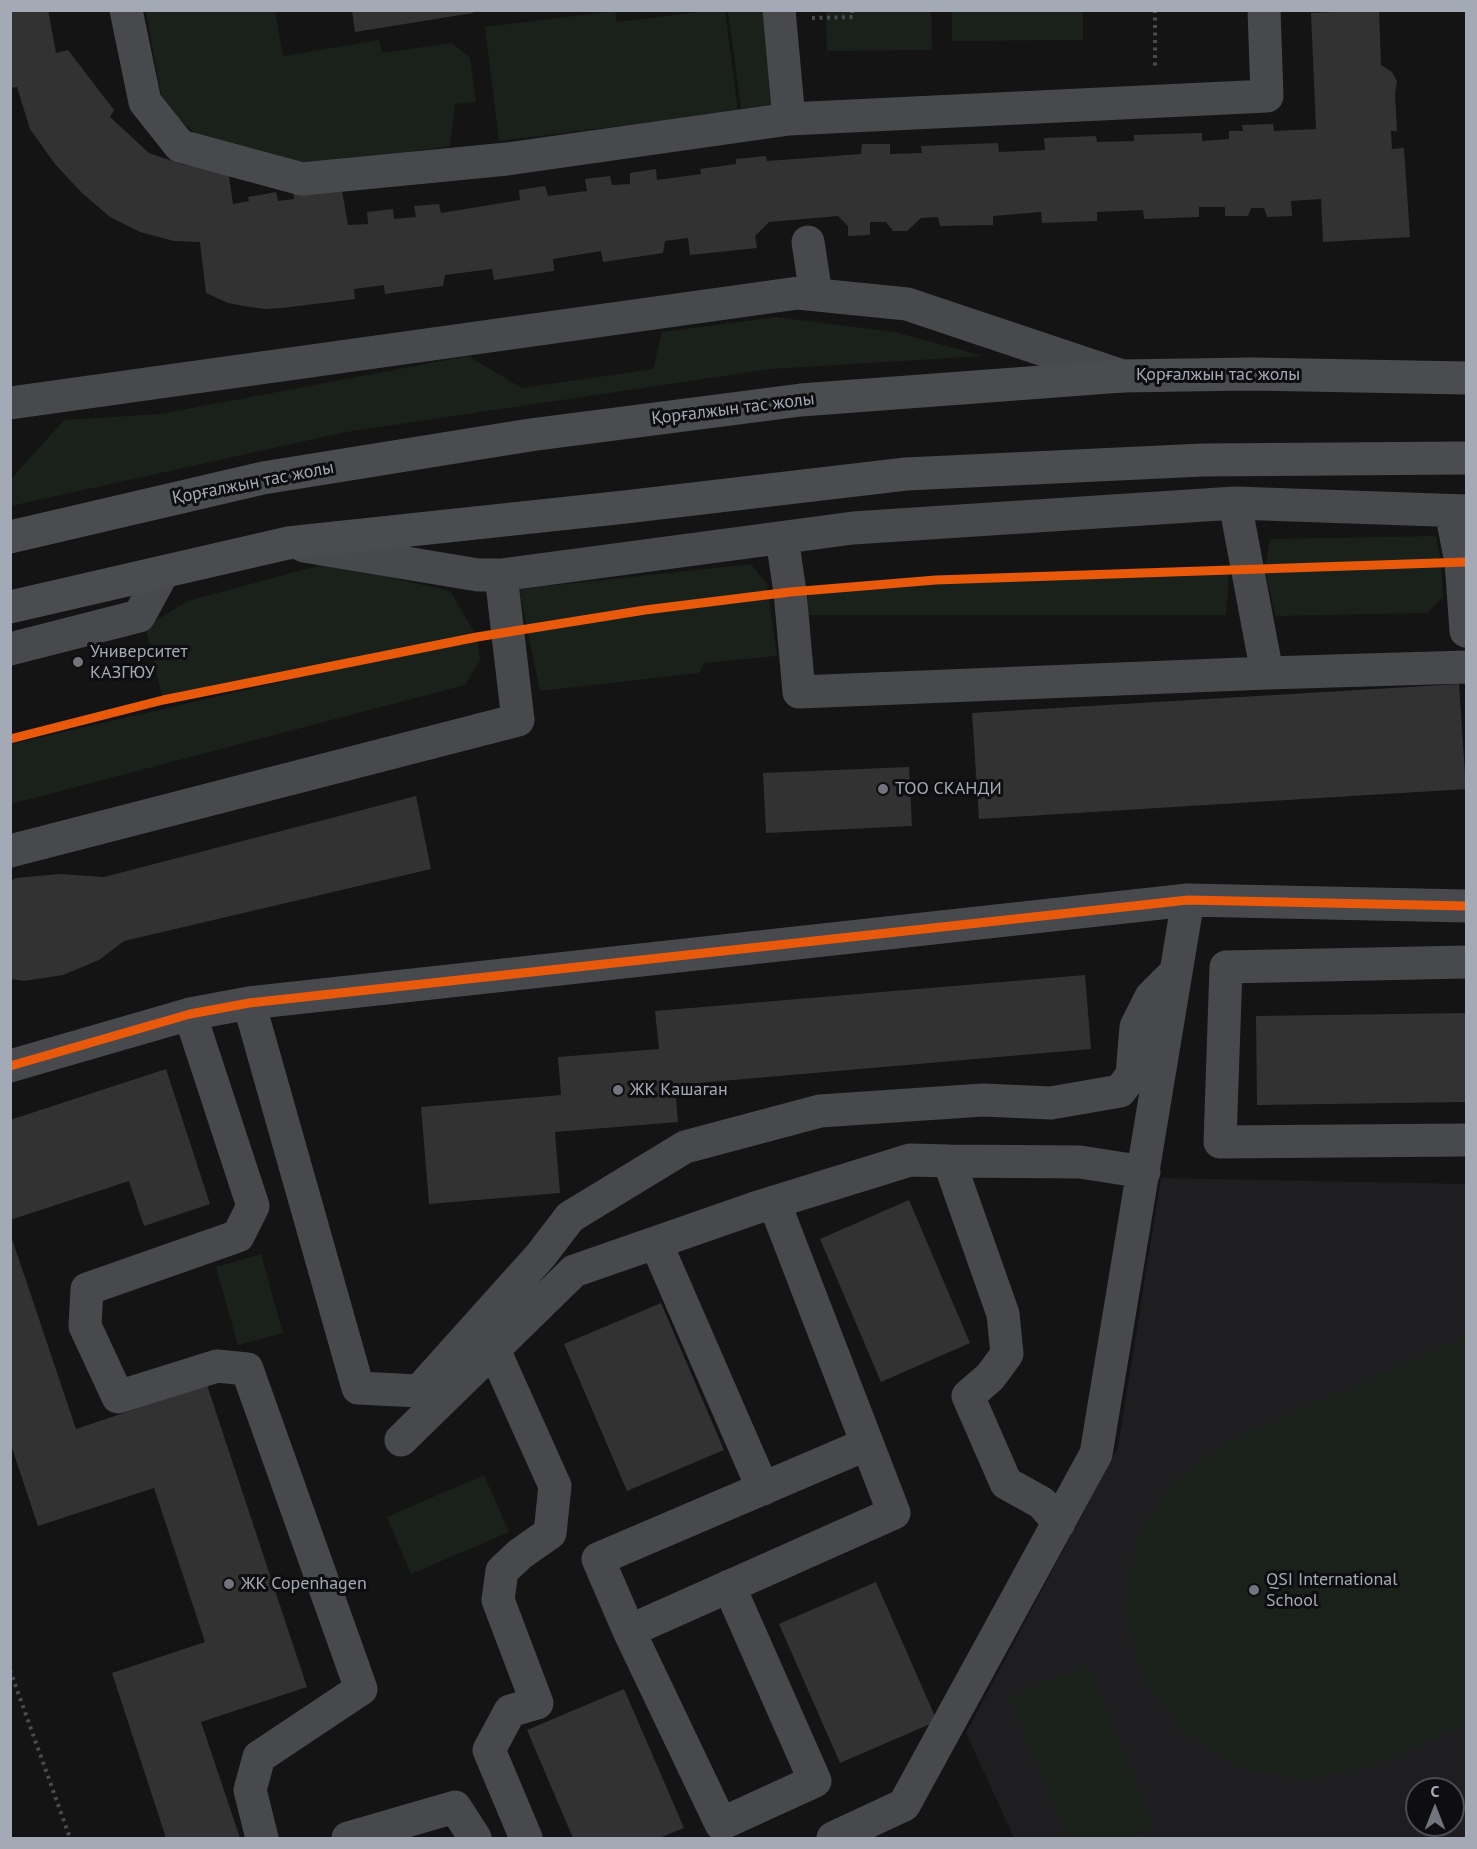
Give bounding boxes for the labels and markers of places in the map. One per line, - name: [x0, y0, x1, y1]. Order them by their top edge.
- place label: Университет КАЗГЮУ: [90, 641, 188, 684]
- marker: Университет КАЗГЮУ: [71, 655, 85, 669]
- place label: ТОО СКАНДИ: [895, 778, 1002, 800]
- marker: ТОО СКАНДИ: [876, 782, 890, 796]
- place label: ЖК Кашаган: [630, 1079, 728, 1101]
- marker: ЖК Кашаган: [611, 1083, 625, 1097]
- place label: QSI International School: [1266, 1569, 1398, 1612]
- place label: ЖК Copenhagen: [241, 1573, 367, 1595]
- marker: ЖК Copenhagen: [222, 1577, 236, 1591]
- marker: QSI International School: [1247, 1583, 1261, 1597]

